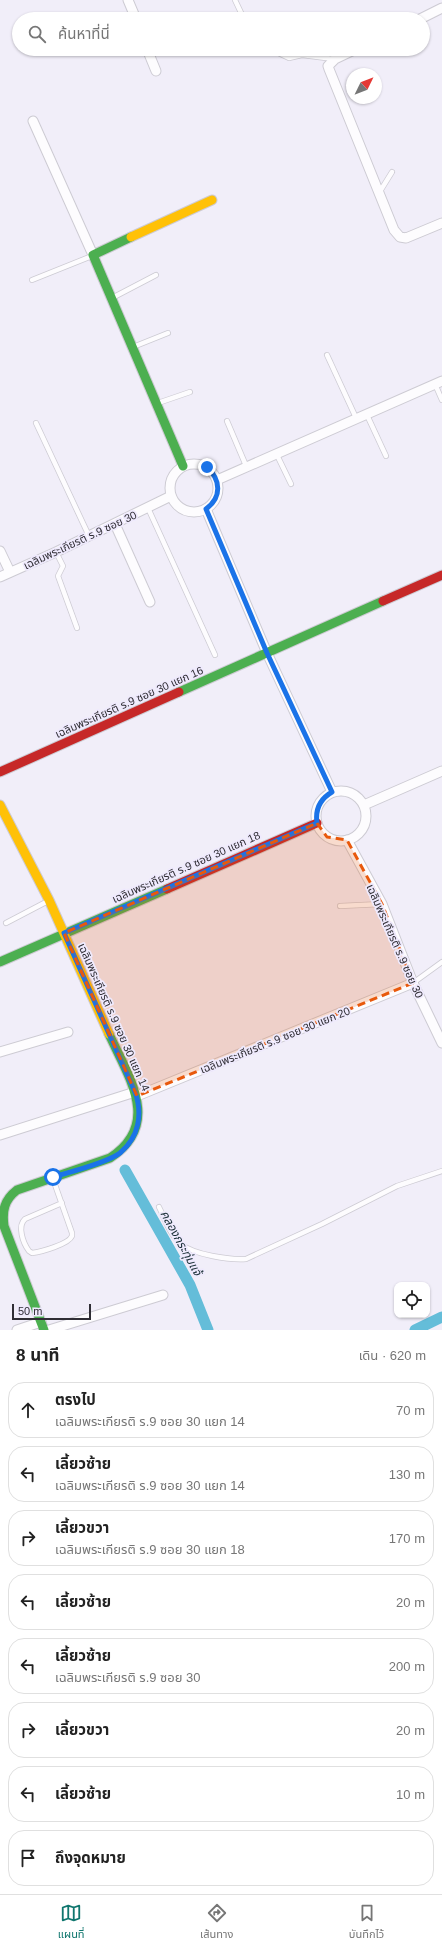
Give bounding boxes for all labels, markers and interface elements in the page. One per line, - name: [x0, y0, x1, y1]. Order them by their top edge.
- search box: [12, 12, 430, 56]
- icon: search: [26, 23, 48, 45]
- text: ค้นหาที่นี่: [58, 25, 110, 42]
- north arrow: [346, 68, 382, 104]
- route end: [198, 458, 216, 476]
- street label: เฉลิมพระเกียรติ ร.9 ซอย 30: [22, 509, 138, 571]
- street label: เฉลิมพระเกียรติ ร.9 ซอย 30 แยก 16: [53, 664, 205, 740]
- street label: เฉลิมพระเกียรติ ร.9 ซอย 30 แยก 18: [110, 829, 262, 905]
- street label: เฉลิมพระเกียรติ ร.9 ซอย 30: [364, 882, 426, 1000]
- street label: เฉลิมพระเกียรติ ร.9 ซอย 30 แยก 14: [76, 941, 152, 1093]
- street label: เฉลิมพระเกียรติ ร.9 ซอย 30 แยก 20: [198, 1004, 352, 1076]
- route start: [44, 1168, 62, 1186]
- water label: คลองกระทุ่มแจ้: [157, 1208, 206, 1280]
- map controls: [394, 1282, 430, 1318]
- button: locate: [394, 1282, 430, 1318]
- scale bar: [12, 1302, 91, 1321]
- text: 50 m: [18, 1305, 42, 1317]
- text: 8 นาที: [16, 1346, 60, 1365]
- text: เดิน · 620 m: [359, 1348, 426, 1363]
- text: ตรงไป: [55, 1391, 96, 1408]
- icon: ahead: [17, 1399, 39, 1421]
- text: 70 m: [396, 1403, 425, 1418]
- text: เฉลิมพระเกียรติ ร.9 ซอย 30 แยก 14: [55, 1414, 245, 1429]
- text: เลี้ยวซ้าย: [55, 1455, 111, 1472]
- icon: left: [17, 1463, 39, 1485]
- text: 130 m: [389, 1467, 425, 1482]
- text: เฉลิมพระเกียรติ ร.9 ซอย 30 แยก 14: [55, 1478, 245, 1493]
- text: เลี้ยวขวา: [55, 1519, 109, 1536]
- icon: right: [17, 1527, 39, 1549]
- text: 170 m: [389, 1531, 425, 1546]
- text: เฉลิมพระเกียรติ ร.9 ซอย 30 แยก 18: [55, 1542, 245, 1557]
- icon: left: [17, 1591, 39, 1613]
- text: เลี้ยวซ้าย: [55, 1593, 111, 1610]
- text: 20 m: [396, 1595, 425, 1610]
- text: เลี้ยวซ้าย: [55, 1647, 111, 1664]
- icon: left: [17, 1655, 39, 1677]
- text: 200 m: [389, 1659, 425, 1674]
- text: เฉลิมพระเกียรติ ร.9 ซอย 30: [55, 1670, 201, 1685]
- icon: right: [17, 1719, 39, 1741]
- text: เลี้ยวขวา: [55, 1721, 109, 1738]
- text: 20 m: [396, 1723, 425, 1738]
- icon: left: [17, 1783, 39, 1805]
- text: เลี้ยวซ้าย: [55, 1785, 111, 1802]
- text: 10 m: [396, 1787, 425, 1802]
- icon: arrive: [17, 1847, 39, 1869]
- text: ถึงจุดหมาย: [55, 1849, 126, 1866]
- tab: แผนที่: [58, 1902, 85, 1943]
- tab: เส้นทาง: [200, 1902, 233, 1943]
- tab: บันทึกไว้: [349, 1902, 384, 1943]

